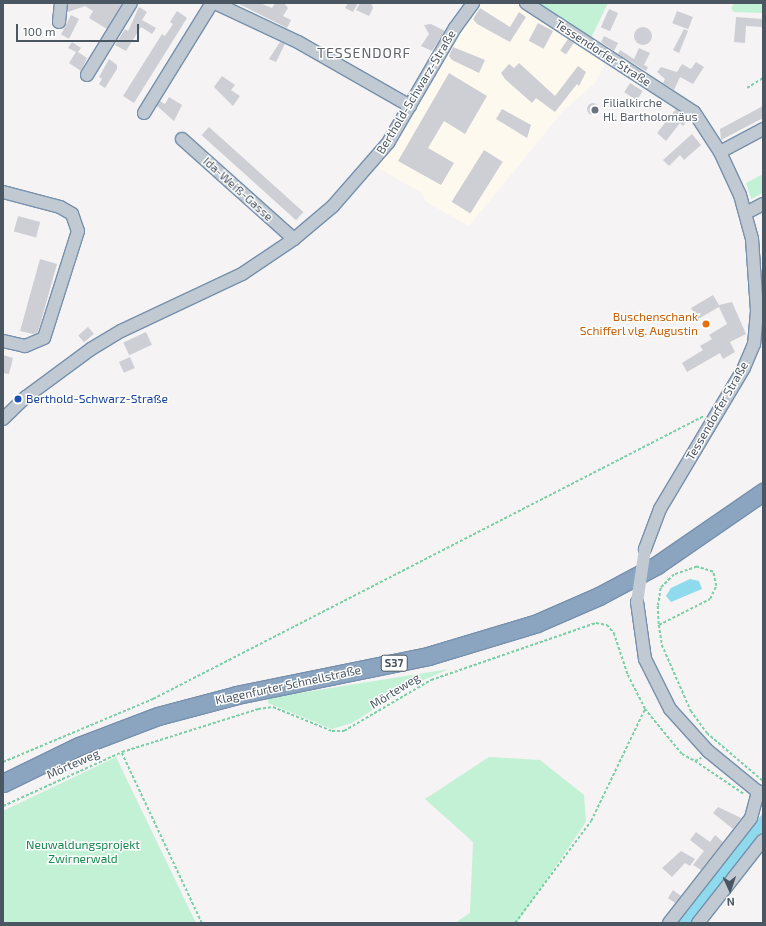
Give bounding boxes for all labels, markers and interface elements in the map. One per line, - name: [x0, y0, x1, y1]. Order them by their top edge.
- scale bar: [18, 16, 141, 42]
- street label: Tessendorfer Straße: [552, 17, 654, 89]
- text: 100 m: [23, 24, 55, 38]
- street label: Berthold-Schwarz-Straße: [373, 27, 459, 157]
- district label: TESSENDORF: [317, 45, 411, 61]
- place label: Filialkirche Hl. Bartholomäus: [603, 96, 698, 124]
- marker: Filialkirche Hl. Bartholomäus: [590, 105, 600, 115]
- street label: Ida-Weiß-Gasse: [200, 154, 276, 224]
- place label: Buschenschank Schifferl vlg. Augustin: [579, 310, 698, 338]
- marker: Buschenschank Schifferl vlg. Augustin: [701, 319, 711, 329]
- street label: Tessendorfer Straße: [683, 359, 751, 463]
- place label: Berthold-Schwarz-Straße: [26, 392, 168, 406]
- marker: Berthold-Schwarz-Straße: [13, 394, 23, 404]
- road number: S37: [380, 654, 408, 672]
- street label: Klagenfurter Schnellstraße: [214, 662, 362, 708]
- street label: Mörteweg: [367, 670, 423, 712]
- street label: Mörteweg: [44, 746, 102, 782]
- park label: Neuwaldungsprojekt Zwirnerwald: [26, 838, 140, 866]
- north arrow: [710, 870, 750, 910]
- text: N: [726, 896, 735, 909]

